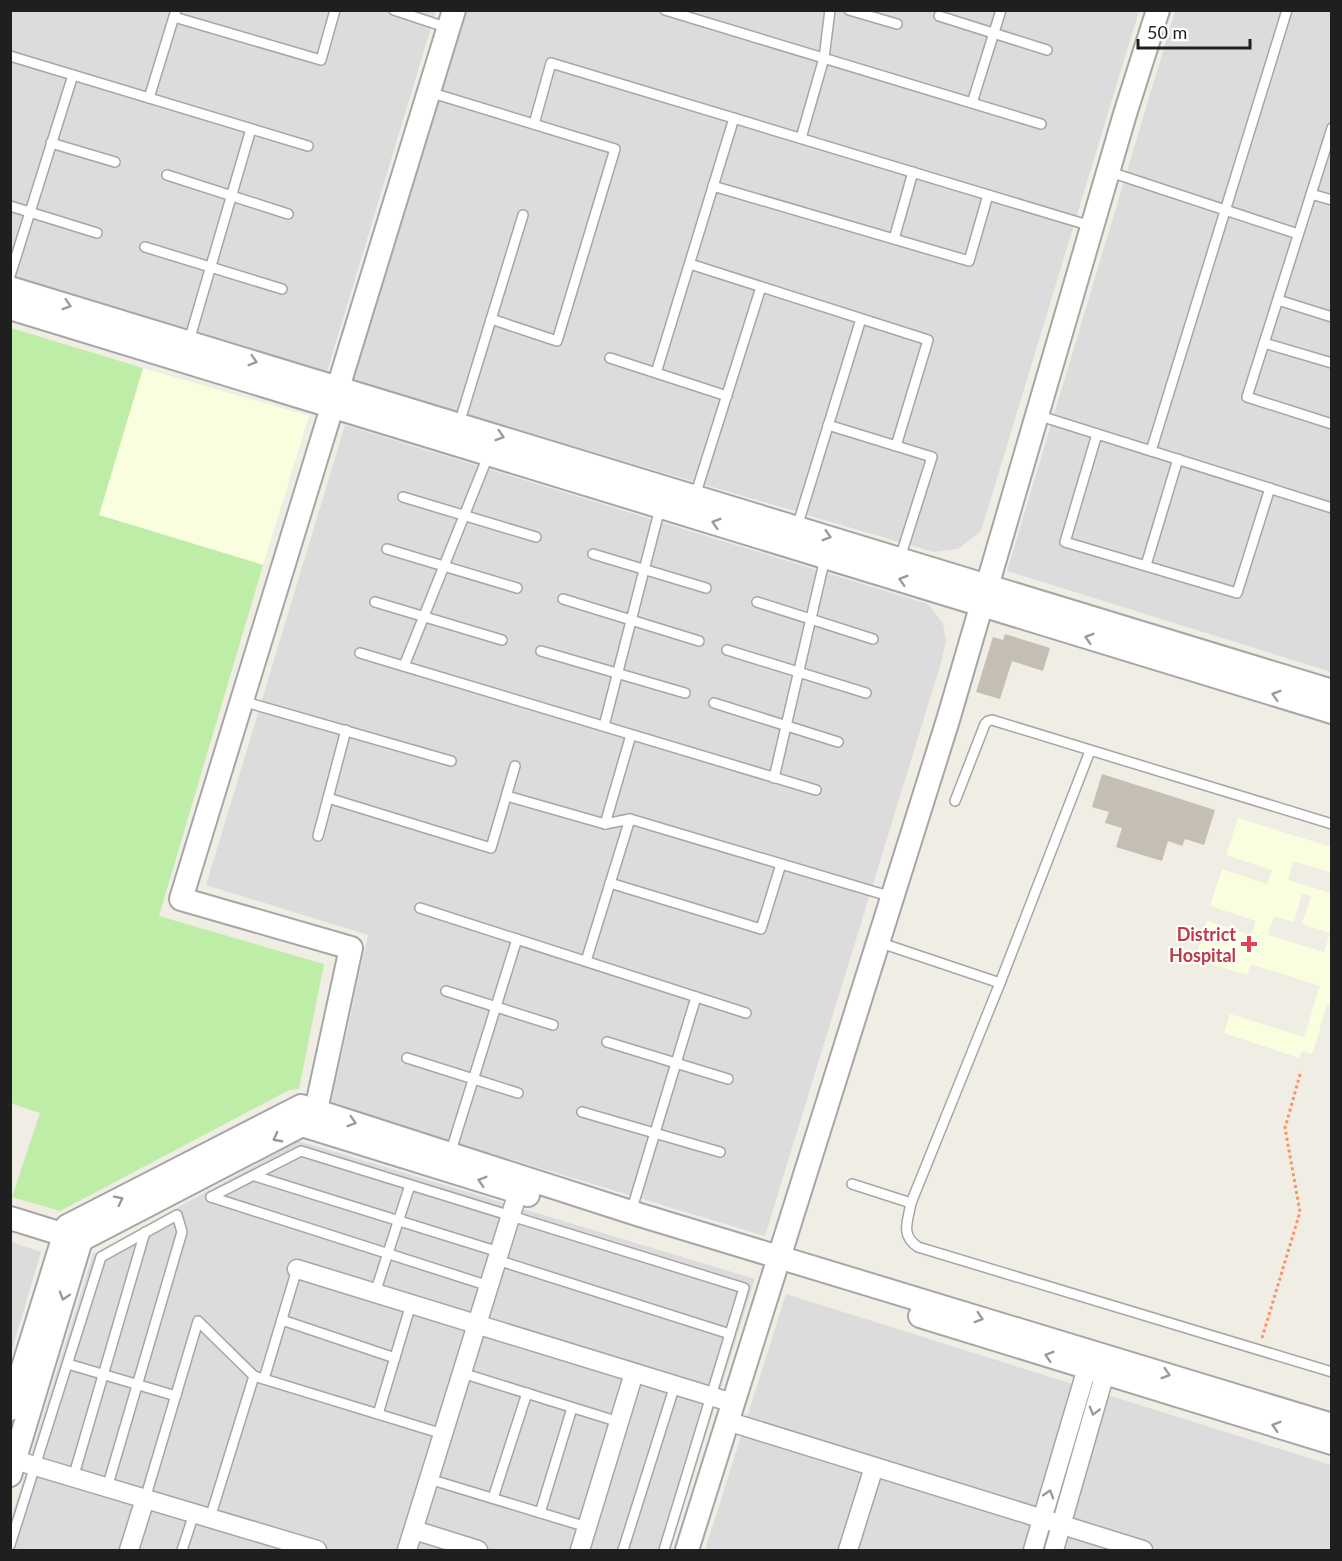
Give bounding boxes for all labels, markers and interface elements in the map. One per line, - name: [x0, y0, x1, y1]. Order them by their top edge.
- scale bar: [1138, 12, 1250, 50]
- text: 50 m: [1147, 21, 1187, 43]
- one-way arrow: [61, 298, 71, 310]
- one-way arrow: [247, 354, 258, 366]
- one-way arrow: [494, 429, 505, 441]
- one-way arrow: [711, 518, 722, 530]
- one-way arrow: [821, 529, 832, 541]
- one-way arrow: [898, 575, 909, 588]
- one-way arrow: [1084, 633, 1095, 645]
- one-way arrow: [1271, 690, 1282, 702]
- place label: District Hospital: [1169, 923, 1236, 966]
- marker: District Hospital: [1240, 935, 1258, 953]
- one-way arrow: [346, 1115, 357, 1128]
- one-way arrow: [273, 1131, 284, 1142]
- one-way arrow: [477, 1176, 488, 1188]
- one-way arrow: [113, 1195, 124, 1207]
- one-way arrow: [59, 1291, 71, 1301]
- one-way arrow: [973, 1311, 984, 1323]
- one-way arrow: [1044, 1351, 1055, 1363]
- one-way arrow: [1160, 1367, 1171, 1379]
- one-way arrow: [1089, 1406, 1101, 1416]
- one-way arrow: [1271, 1421, 1282, 1433]
- one-way arrow: [1042, 1489, 1054, 1500]

